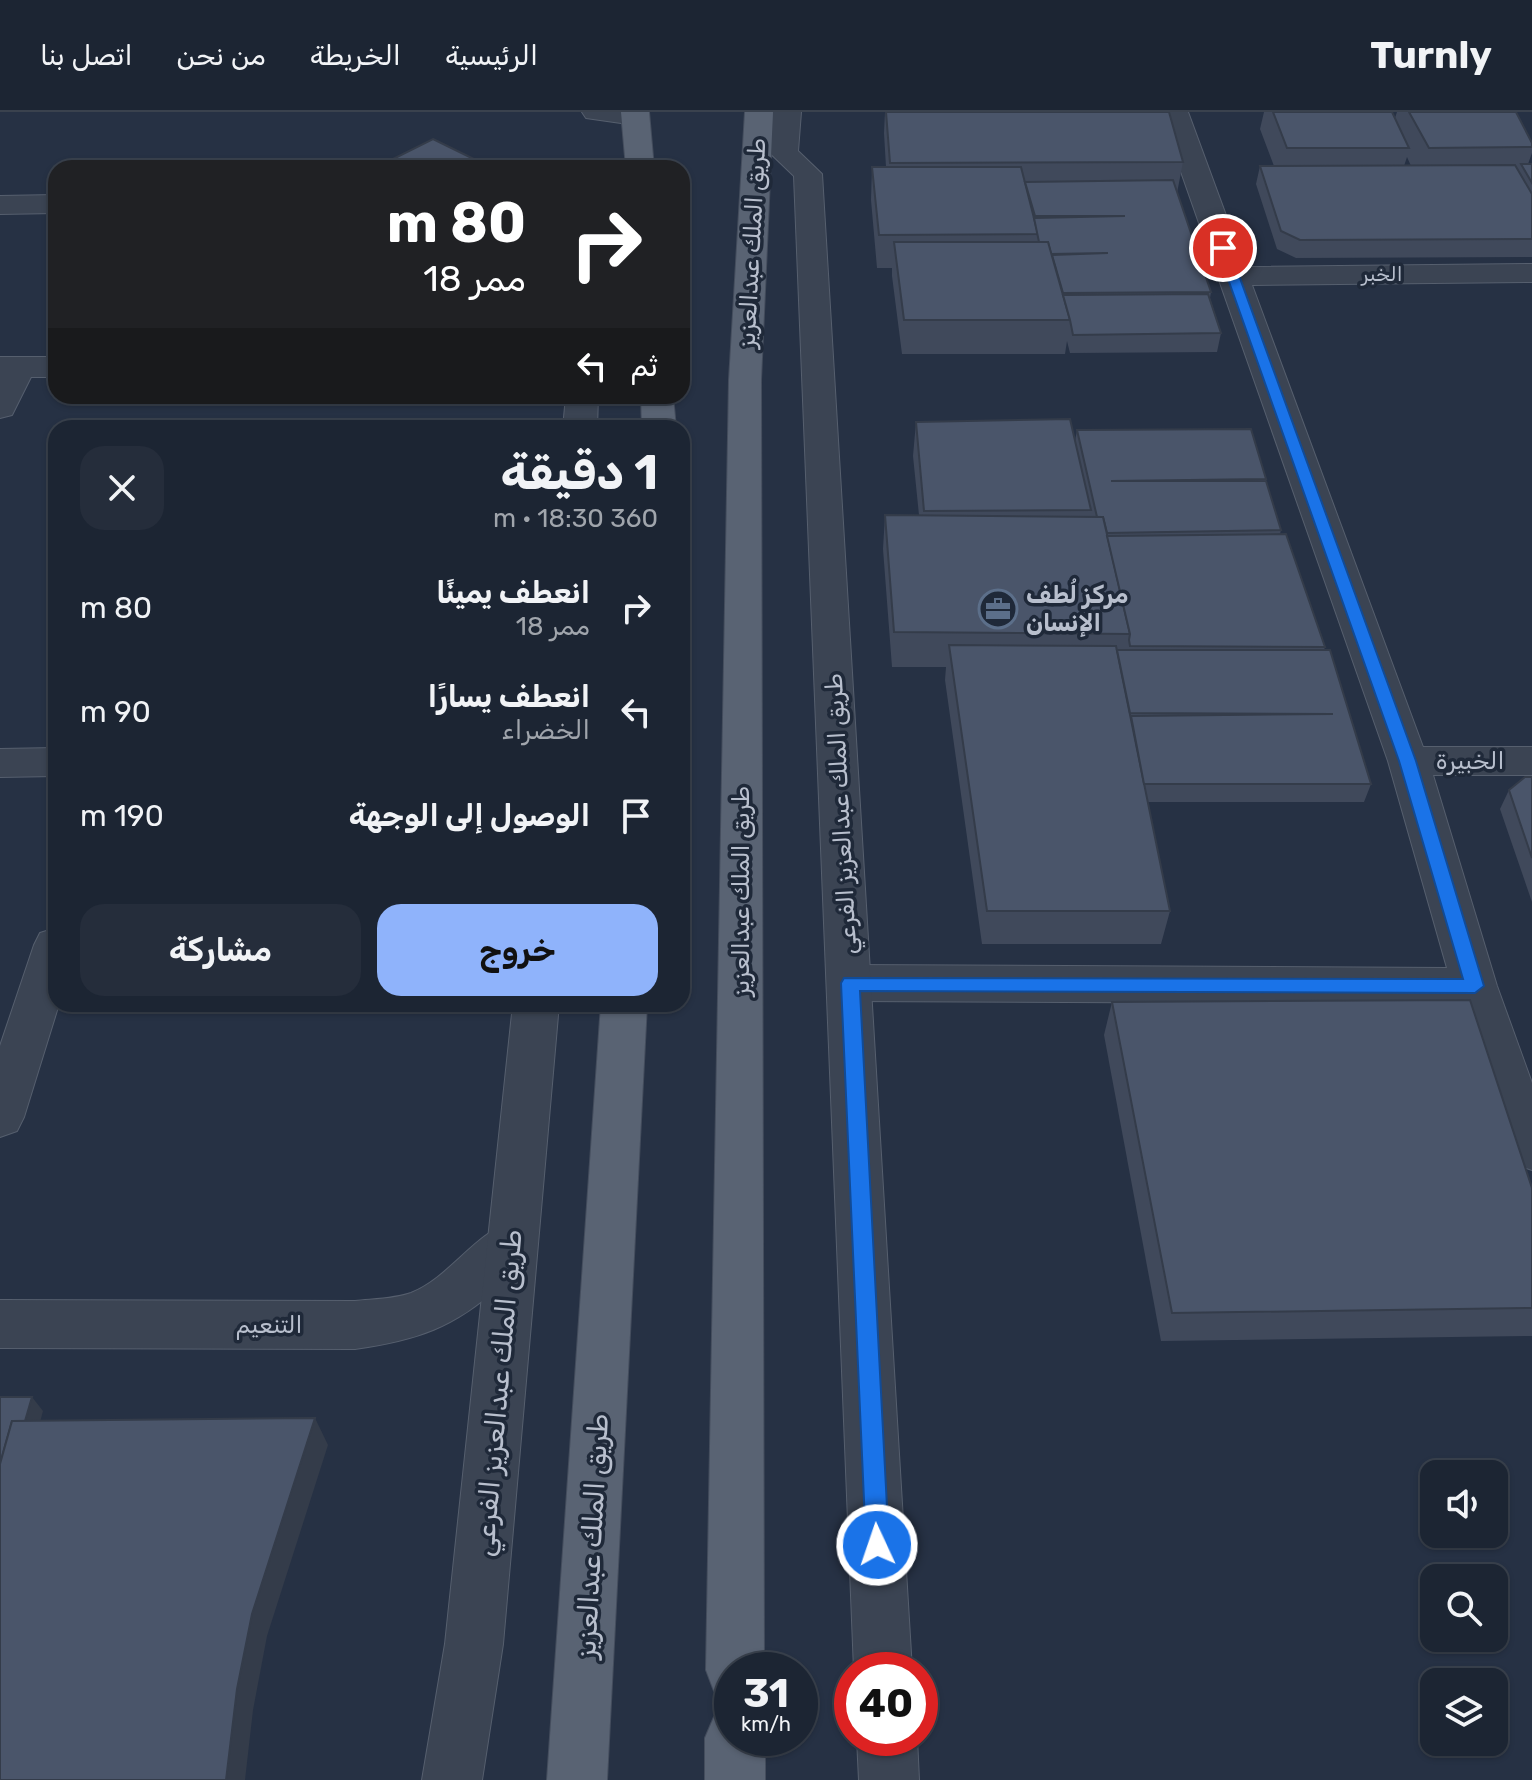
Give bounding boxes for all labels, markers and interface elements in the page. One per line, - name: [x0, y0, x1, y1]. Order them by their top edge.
- text: Turnly: [1370, 32, 1492, 78]
- text: اتصل بنا: [40, 39, 133, 72]
- text: من نحن: [177, 39, 266, 72]
- text: الخريطة: [310, 39, 401, 72]
- text: الرئيسية: [445, 39, 538, 72]
- street label: طريق الملك عبدالعزيز: [732, 137, 771, 351]
- text: 80 m: [387, 190, 526, 256]
- icon: right: [554, 192, 658, 296]
- pin: [1189, 214, 1257, 282]
- icon: arrive: [1201, 226, 1245, 270]
- text: ممر 18: [423, 257, 526, 300]
- street label: الخبر: [1361, 262, 1402, 286]
- icon: left: [570, 344, 614, 388]
- text: ثم: [630, 348, 658, 384]
- text: 1 دقيقة: [501, 444, 658, 501]
- button: close: [80, 446, 164, 530]
- text: 360 m · 18:30: [493, 503, 658, 534]
- text: انعطف يمينًا: [436, 575, 590, 611]
- place label: مركز لُطف الإنسان: [1026, 578, 1129, 637]
- icon: right: [614, 586, 658, 630]
- office icon: مركز لُطف الإنسان: [977, 588, 1019, 630]
- text: 80 m: [80, 590, 152, 626]
- text: ممر 18: [516, 611, 590, 642]
- street label: طريق الملك عبدالعزيز الفرعي: [820, 672, 866, 955]
- text: انعطف يسارًا: [428, 679, 590, 715]
- icon: left: [614, 690, 658, 734]
- text: 90 m: [80, 694, 151, 730]
- text: الخضراء: [501, 715, 590, 746]
- street label: الخبيرة: [1436, 747, 1504, 775]
- street label: طريق الملك عبدالعزيز: [727, 786, 755, 998]
- icon: arrive: [614, 794, 658, 838]
- text: 190 m: [80, 798, 164, 834]
- text: الوصول إلى الوجهة: [349, 798, 590, 834]
- button: مشاركة: [80, 904, 361, 996]
- button: خروج: [377, 904, 658, 996]
- street label: طريق الملك عبدالعزيز الفرعي: [467, 1228, 534, 1559]
- street label: التنعيم: [235, 1311, 303, 1340]
- street label: طريق الملك عبدالعزيز: [569, 1413, 615, 1661]
- map controls: [1420, 1460, 1508, 1756]
- button: sound: [1420, 1460, 1508, 1548]
- position arrow: [835, 1503, 919, 1587]
- button: search: [1420, 1564, 1508, 1652]
- speed limit sign: 40: [834, 1652, 938, 1756]
- button: layers: [1420, 1668, 1508, 1756]
- text: 31: [743, 1670, 789, 1717]
- text: km/h: [741, 1712, 791, 1736]

